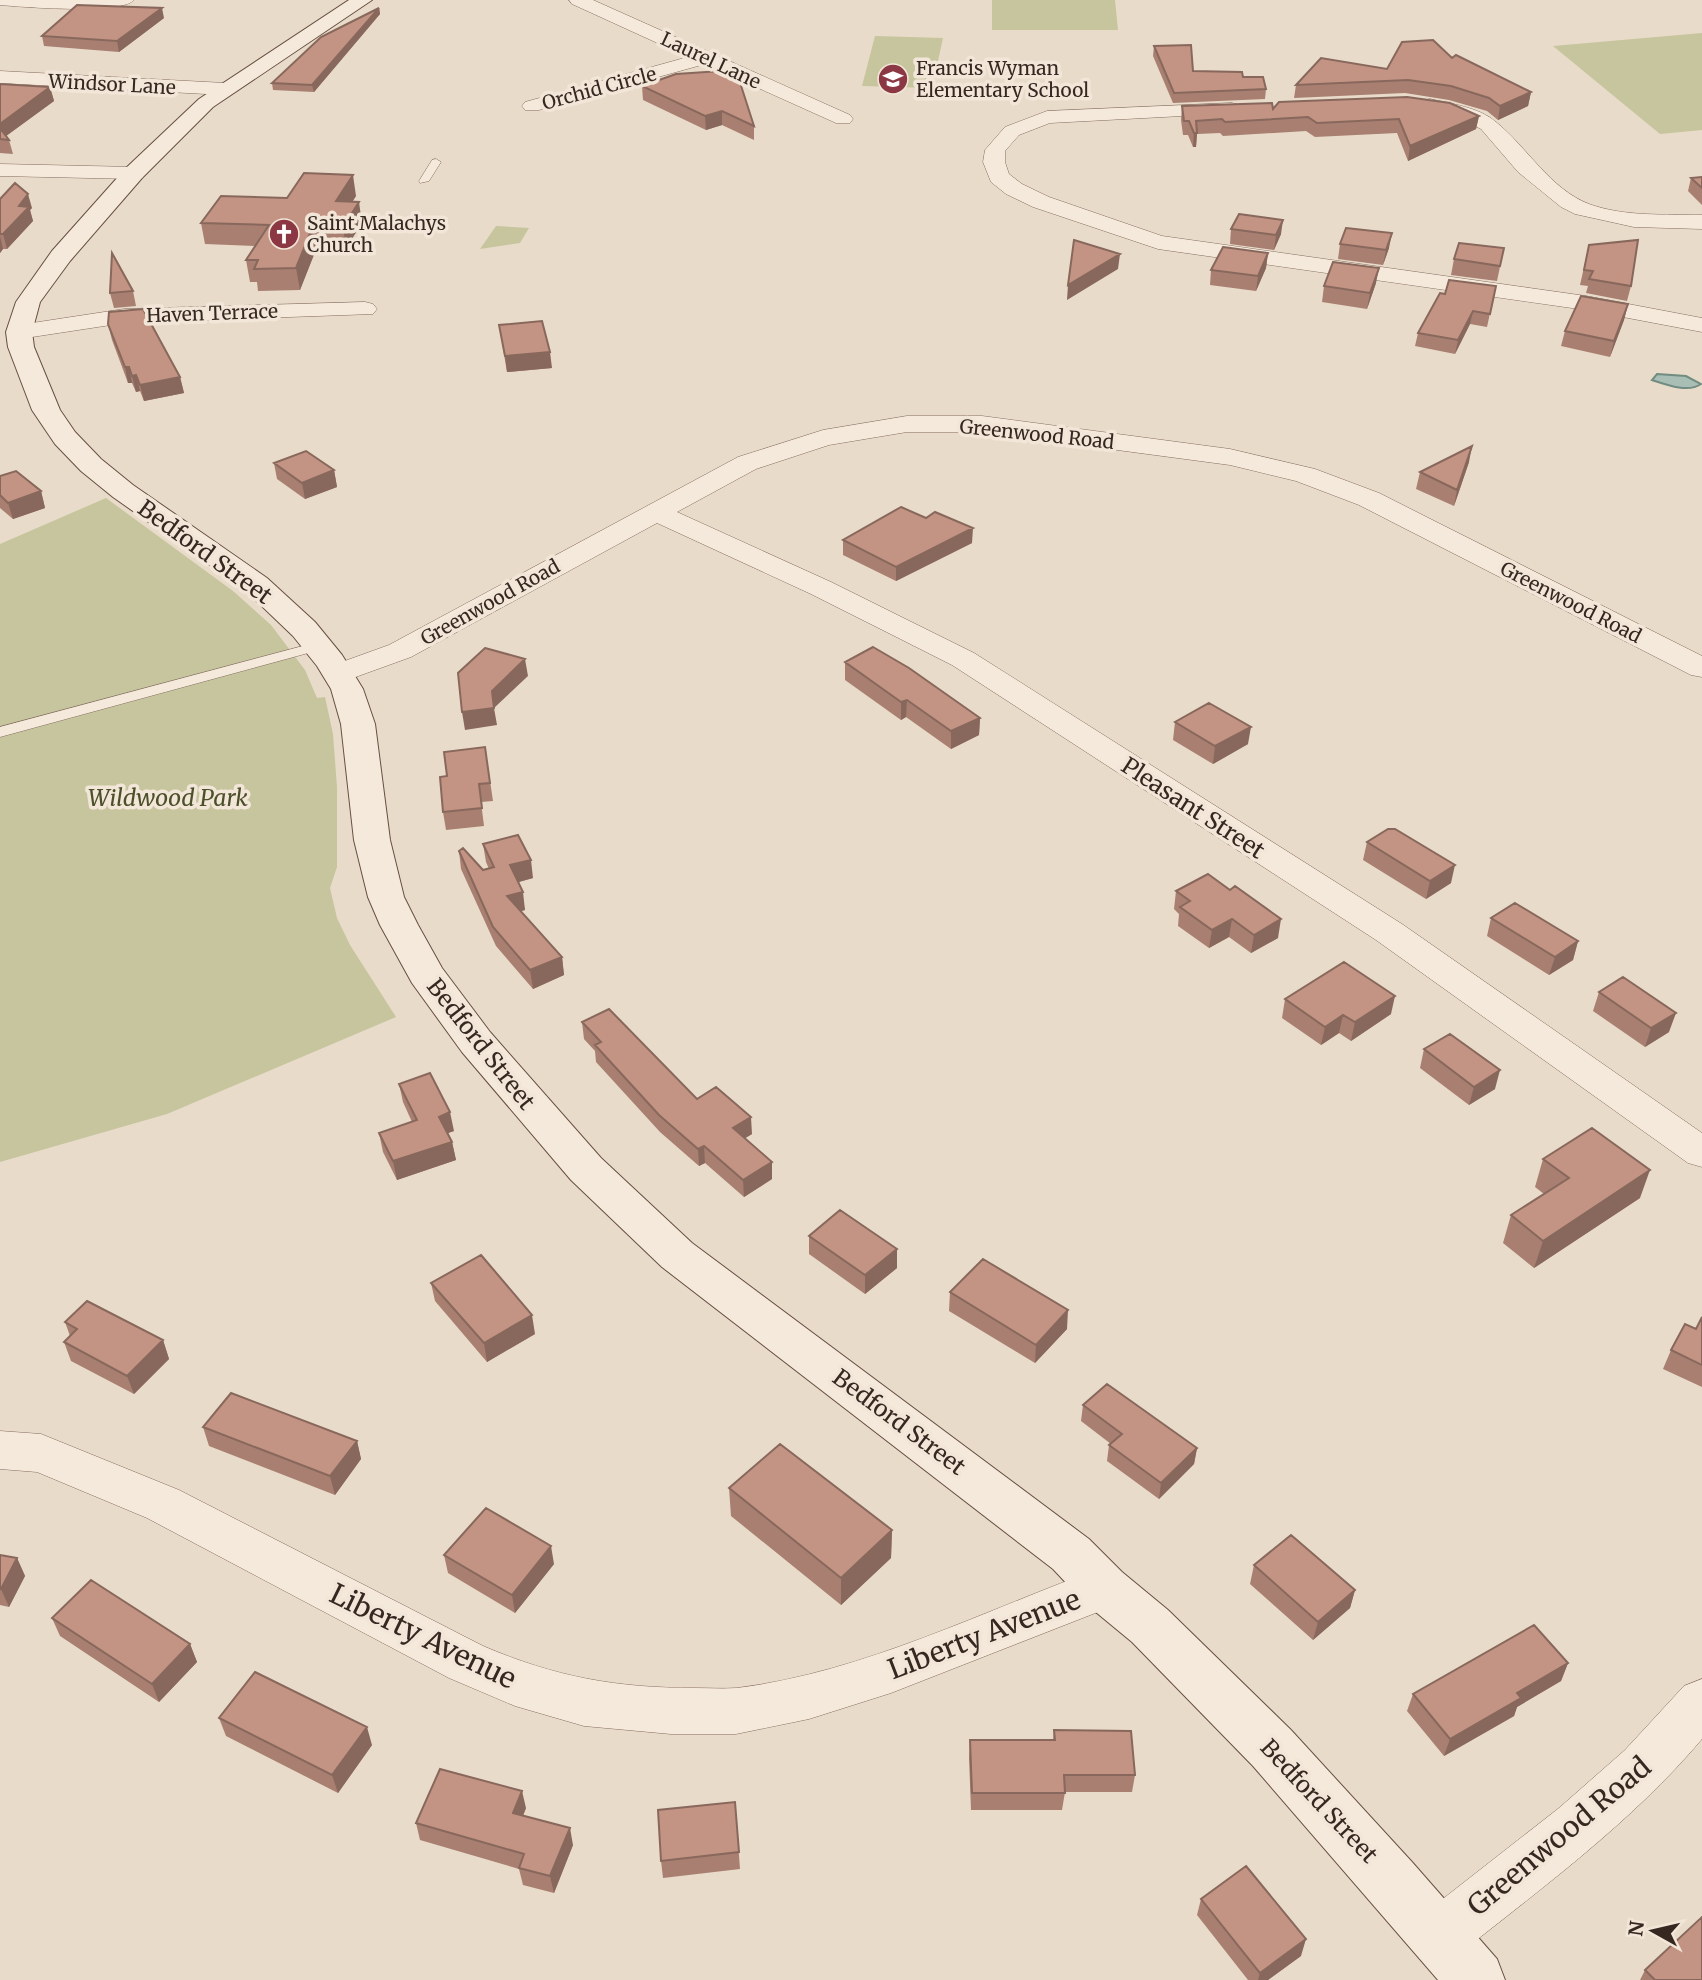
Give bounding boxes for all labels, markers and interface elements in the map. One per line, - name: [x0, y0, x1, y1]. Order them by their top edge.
- street label: Laurel Lane: [657, 26, 765, 94]
- place label: Francis Wyman Elementary School: [916, 56, 1089, 102]
- street label: Orchid Circle: [539, 61, 659, 115]
- school or university icon: Francis Wyman Elementary School: [876, 62, 910, 96]
- street label: Windsor Lane: [47, 69, 176, 99]
- place label: Saint Malachys Church: [307, 211, 446, 257]
- church icon: Saint Malachys Church: [267, 217, 301, 251]
- street label: Haven Terrace: [146, 299, 278, 327]
- street label: Greenwood Road: [959, 414, 1115, 454]
- street label: Bedford Street: [133, 493, 278, 610]
- street label: Greenwood Road: [416, 554, 564, 650]
- street label: Greenwood Road: [1496, 556, 1646, 648]
- street label: Pleasant Street: [1116, 750, 1270, 865]
- park label: Wildwood Park: [88, 783, 248, 812]
- street label: Bedford Street: [421, 972, 542, 1115]
- street label: Bedford Street: [827, 1362, 971, 1481]
- street label: Liberty Avenue: [324, 1575, 522, 1697]
- street label: Liberty Avenue: [883, 1581, 1085, 1687]
- street label: Bedford Street: [1255, 1733, 1384, 1869]
- street label: Greenwood Road: [1460, 1749, 1658, 1923]
- north arrow: [1618, 1896, 1688, 1966]
- text: N: [1623, 1920, 1649, 1938]

